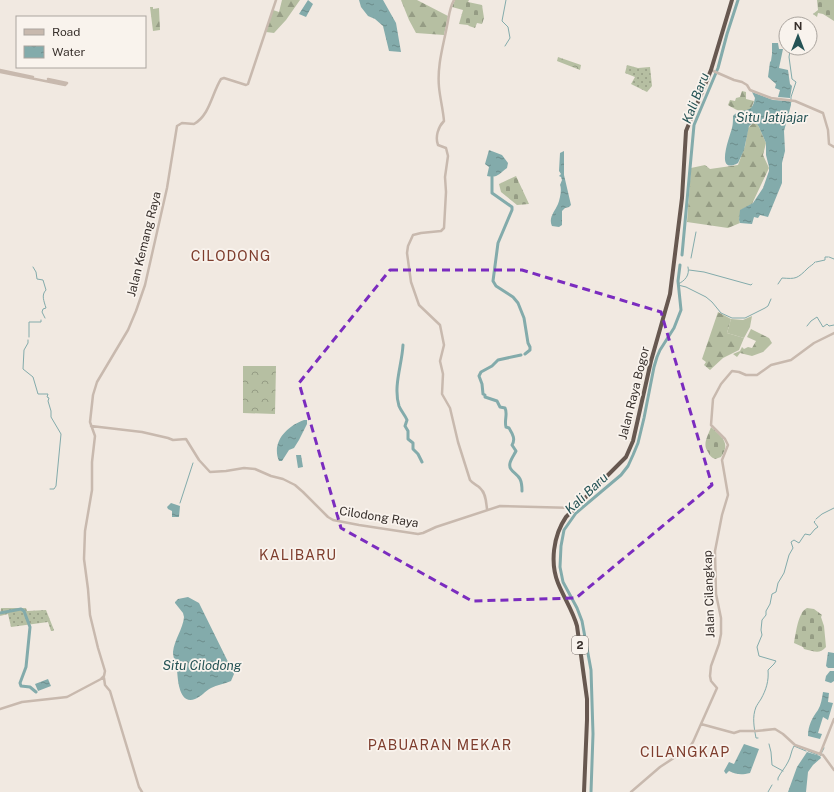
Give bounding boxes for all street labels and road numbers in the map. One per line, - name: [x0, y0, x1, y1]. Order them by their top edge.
- street label: Jalan Kemang Raya: [124, 190, 164, 298]
- street label: Jalan Raya Bogor: [616, 345, 652, 441]
- street label: Cilodong Raya: [338, 504, 420, 530]
- street label: Jalan Cilangkap: [700, 550, 718, 638]
- road number: 2: [572, 636, 588, 654]

